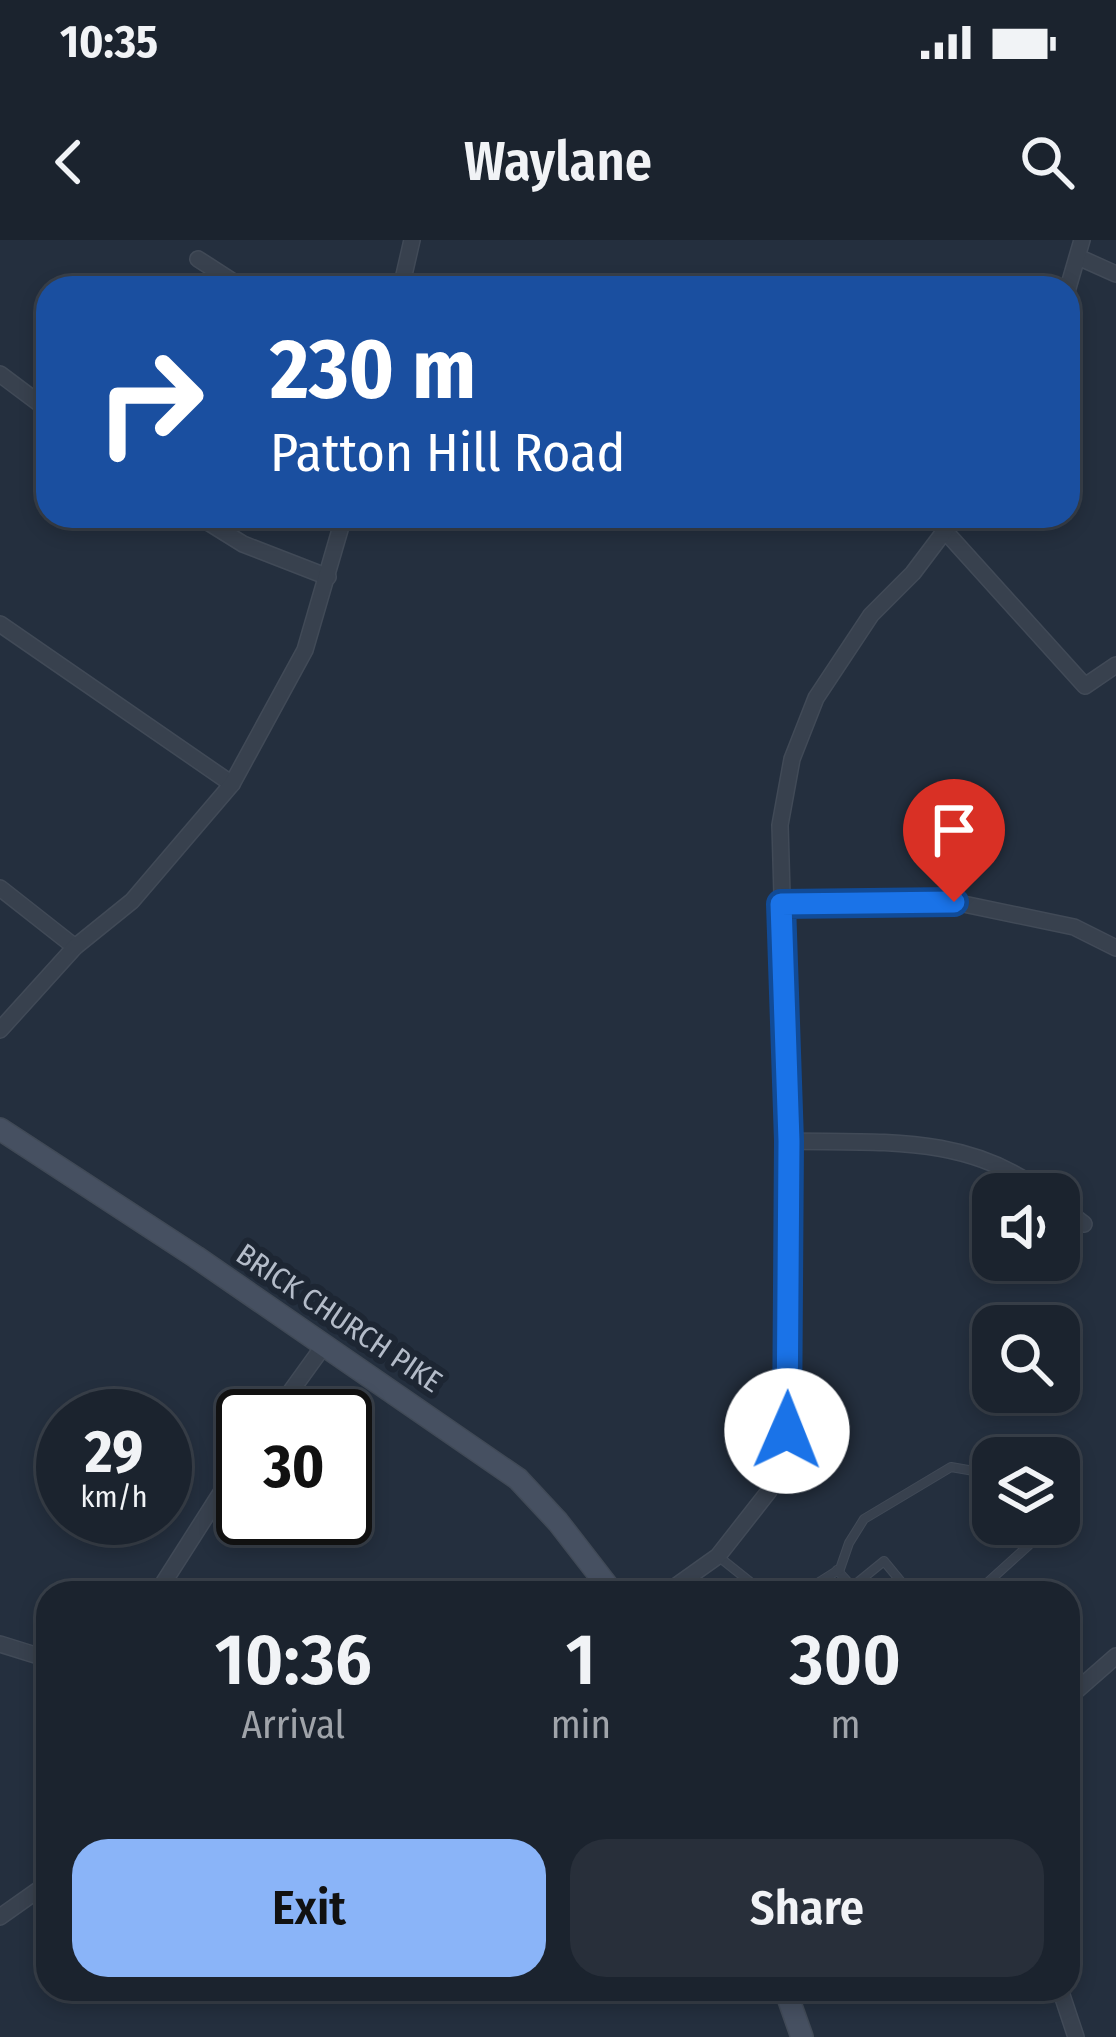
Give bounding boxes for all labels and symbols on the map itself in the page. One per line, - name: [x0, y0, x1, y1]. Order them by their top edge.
- pin: [903, 779, 1005, 902]
- street label: BRICK CHURCH PIKE: [229, 1236, 449, 1400]
- position arrow: [724, 1368, 850, 1494]
- speed limit sign: 30: [216, 1389, 372, 1545]

